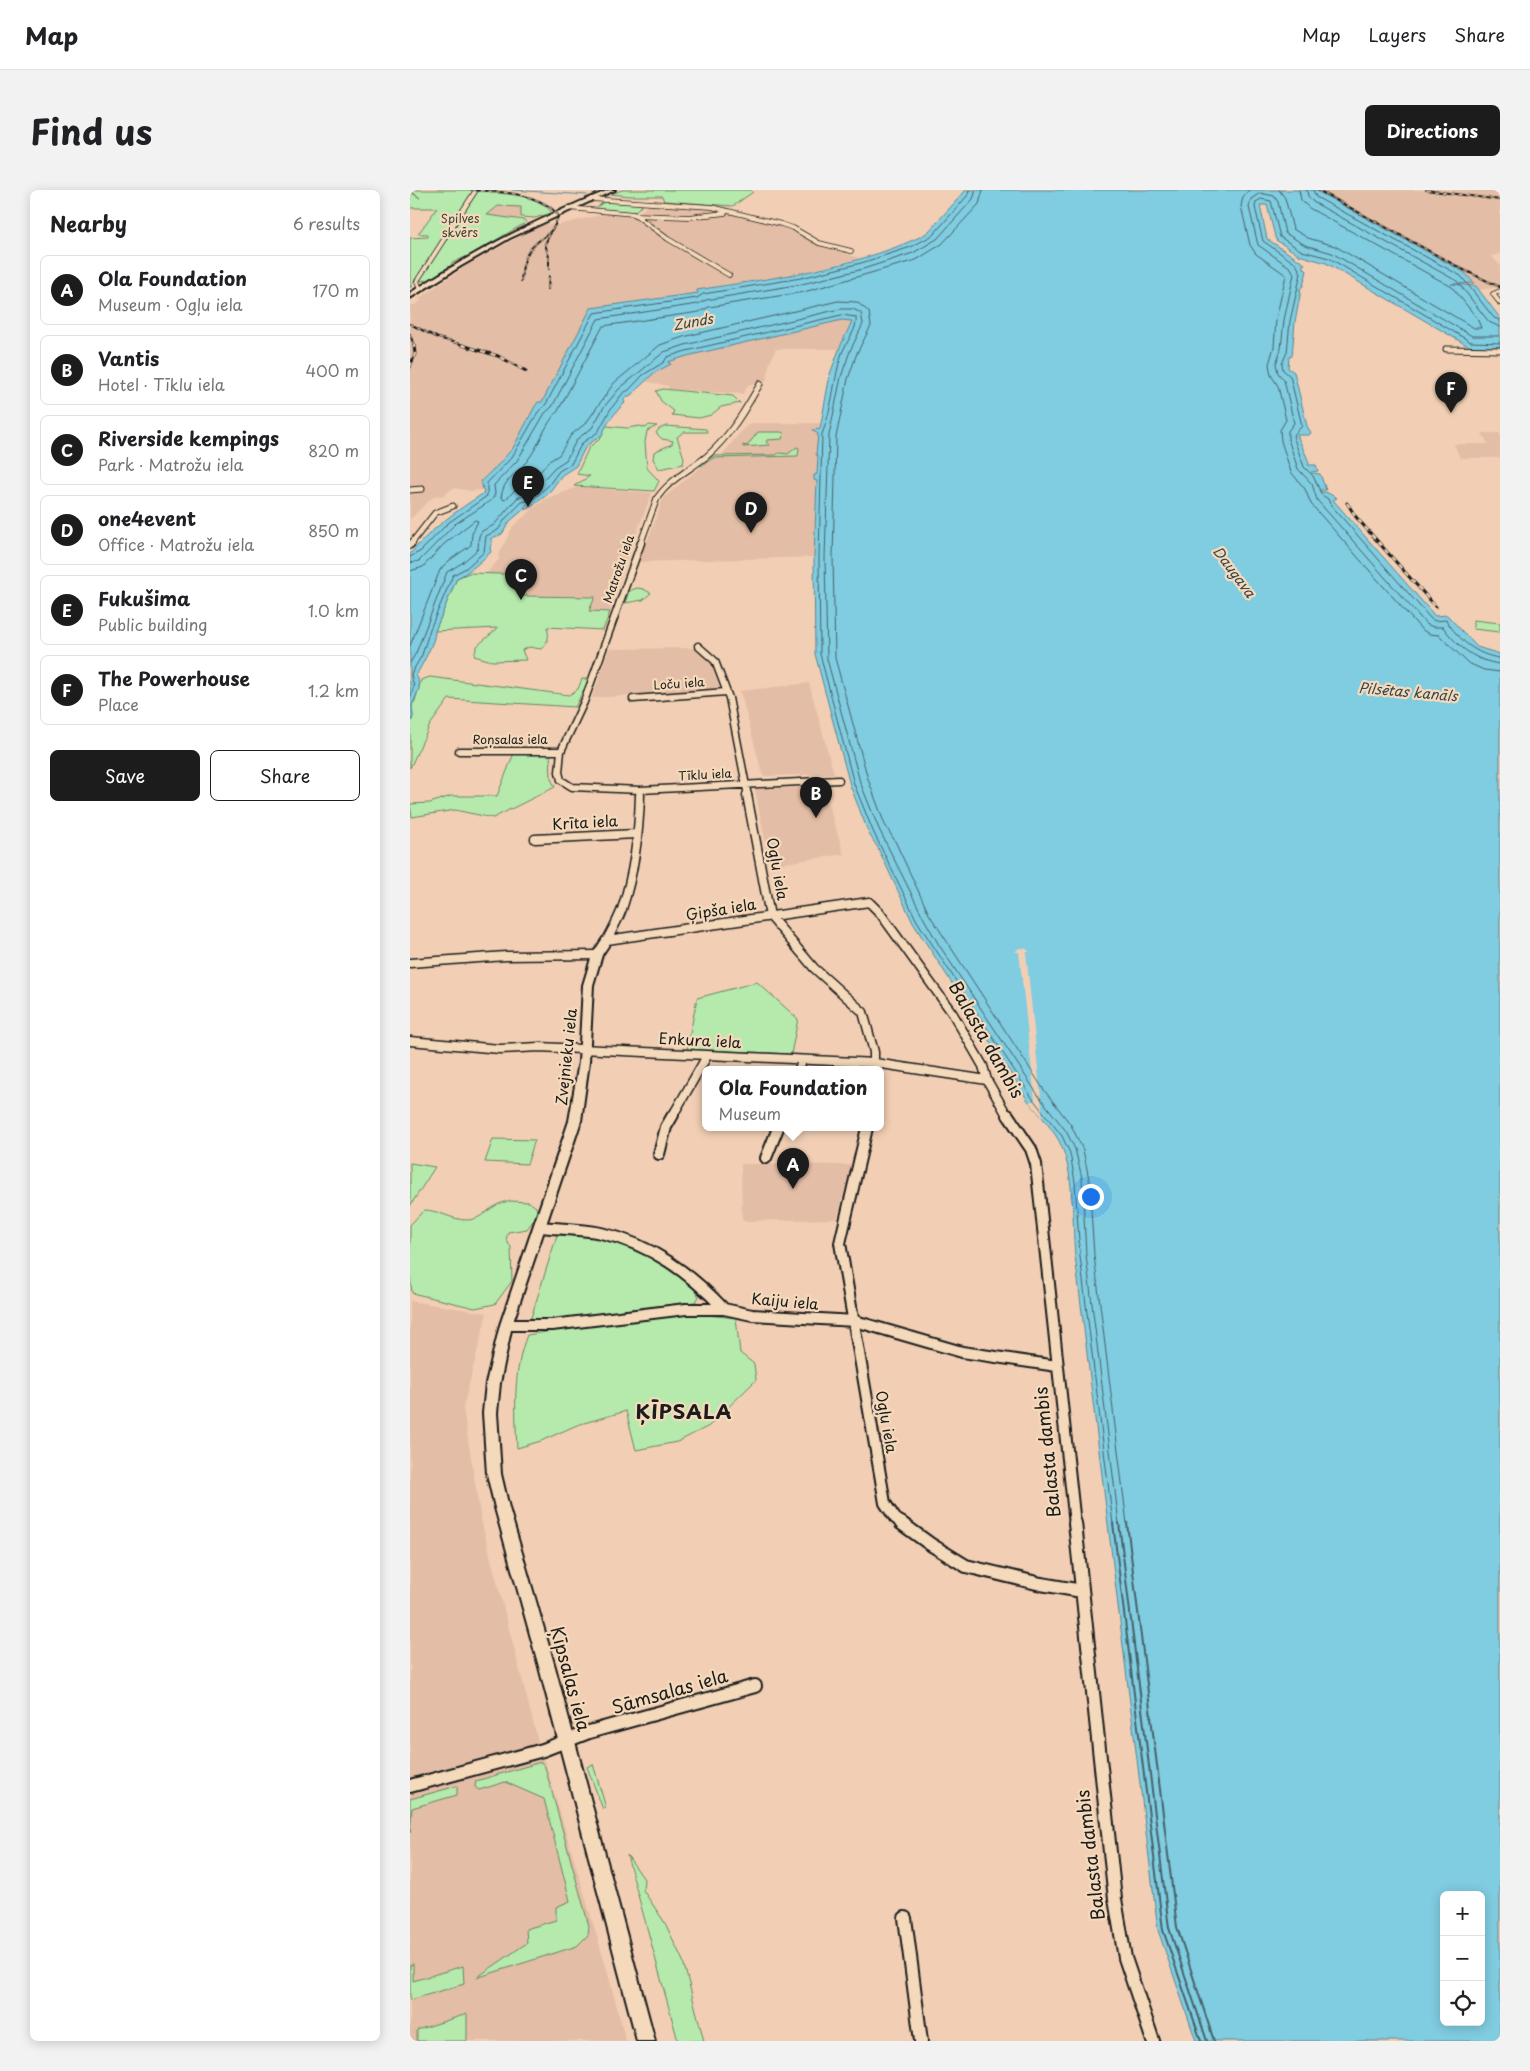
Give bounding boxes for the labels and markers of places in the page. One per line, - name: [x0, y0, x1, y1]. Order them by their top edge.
- pin: F: [1435, 372, 1467, 413]
- pin: E: [512, 466, 544, 507]
- pin: D: [735, 492, 767, 533]
- pin: C: [505, 559, 537, 600]
- pin: B: [800, 777, 832, 818]
- pin: A: [777, 1148, 809, 1189]

